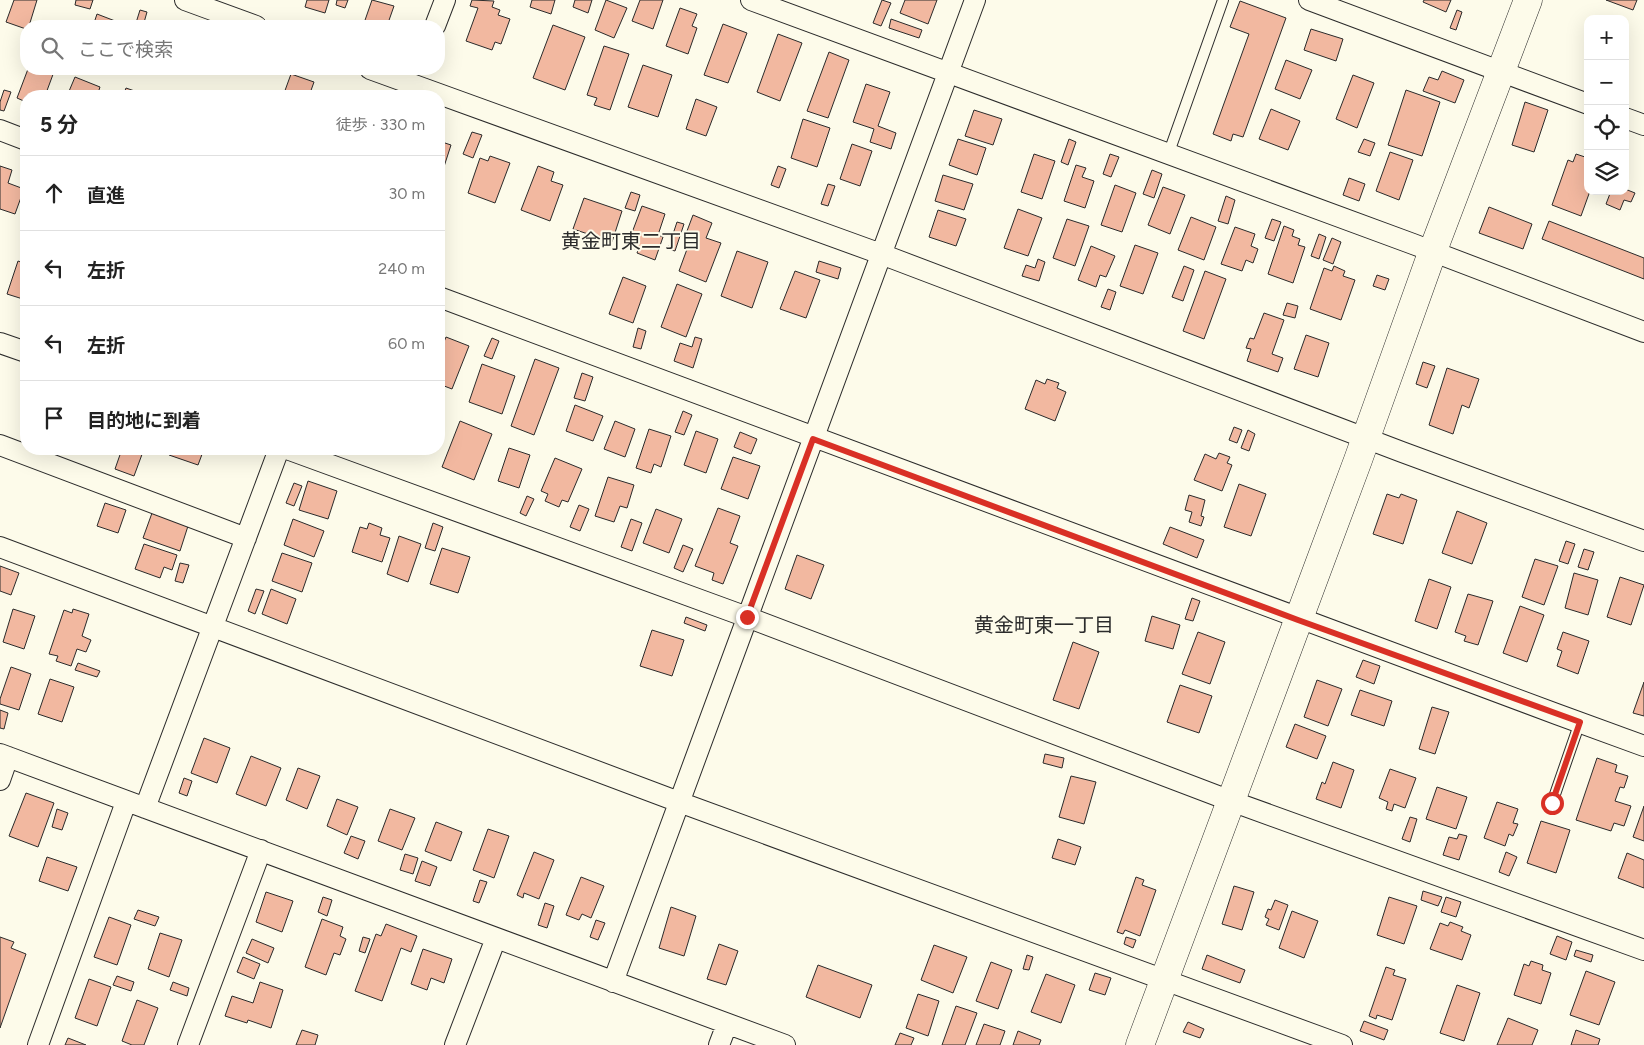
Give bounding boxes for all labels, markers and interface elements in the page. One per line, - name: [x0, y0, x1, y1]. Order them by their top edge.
- map controls: [1584, 15, 1629, 195]
- button: +: [1584, 15, 1629, 60]
- search box: [20, 20, 445, 75]
- icon: search: [38, 34, 66, 62]
- text: ここで検索: [78, 38, 173, 61]
- button: −: [1584, 60, 1629, 105]
- button: locate: [1584, 105, 1629, 150]
- text: 5 分: [40, 112, 78, 137]
- text: 徒歩 · 330 m: [336, 115, 425, 134]
- button: layers: [1584, 150, 1629, 195]
- icon: ahead: [40, 179, 68, 207]
- text: 直進: [87, 184, 125, 207]
- text: 30 m: [388, 184, 425, 203]
- district label: 黄金町東二丁目: [561, 229, 701, 253]
- icon: left: [40, 254, 68, 282]
- text: 左折: [87, 259, 125, 282]
- text: 240 m: [378, 259, 425, 278]
- icon: left: [40, 329, 68, 357]
- text: 左折: [87, 334, 125, 357]
- text: 60 m: [388, 334, 425, 353]
- icon: arrive: [40, 404, 68, 432]
- text: 目的地に到着: [87, 409, 201, 432]
- route end: [736, 606, 759, 629]
- district label: 黄金町東一丁目: [974, 613, 1114, 637]
- route start: [1541, 792, 1564, 815]

